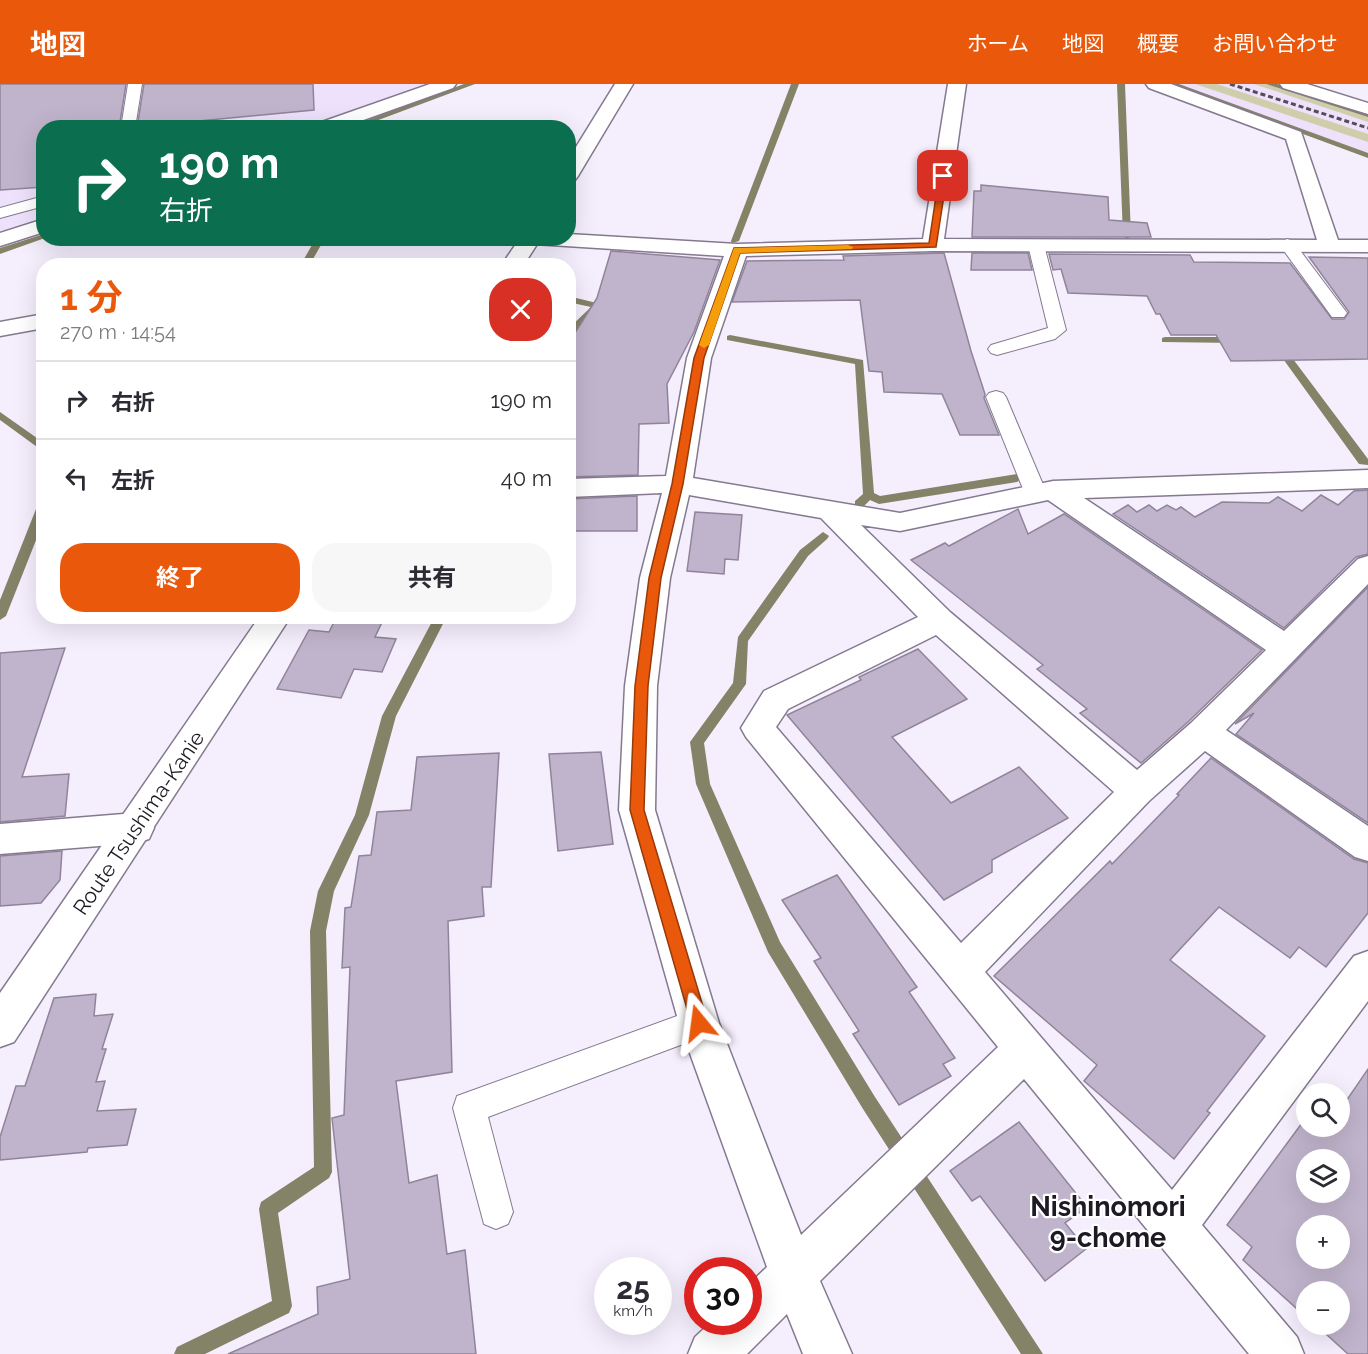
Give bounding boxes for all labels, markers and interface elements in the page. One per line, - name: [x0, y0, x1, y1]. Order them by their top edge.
- text: 地図: [30, 28, 86, 61]
- text: ホーム: [967, 31, 1029, 56]
- text: 地図: [1062, 31, 1104, 56]
- text: 概要: [1137, 31, 1179, 56]
- text: お問い合わせ: [1212, 31, 1338, 56]
- text: 190 m: [159, 139, 279, 188]
- icon: right: [60, 144, 138, 222]
- pin: [917, 150, 968, 201]
- icon: arrive: [926, 159, 959, 192]
- text: 右折: [159, 195, 213, 226]
- text: 1 分: [60, 276, 122, 318]
- button: close: [489, 278, 552, 341]
- text: 270 m · 14:54: [60, 320, 176, 344]
- icon: right: [60, 384, 93, 417]
- text: 190 m: [490, 387, 552, 413]
- text: 右折: [111, 389, 155, 415]
- icon: left: [60, 462, 93, 495]
- text: 40 m: [501, 465, 552, 491]
- text: 左折: [111, 467, 155, 493]
- button: 終了: [60, 543, 300, 612]
- button: 共有: [312, 543, 552, 612]
- street label: Route Tsushima-Kanie: [68, 726, 209, 919]
- position arrow: [667, 991, 731, 1055]
- map controls: [1296, 1083, 1350, 1335]
- button: search: [1296, 1083, 1350, 1137]
- button: layers: [1296, 1149, 1350, 1203]
- district label: Nishinomori 9-chome: [1030, 1191, 1186, 1253]
- button: +: [1296, 1215, 1350, 1269]
- speed limit sign: 30: [684, 1257, 762, 1335]
- text: 25: [616, 1271, 650, 1306]
- button: −: [1296, 1281, 1350, 1335]
- text: km/h: [613, 1302, 653, 1320]

